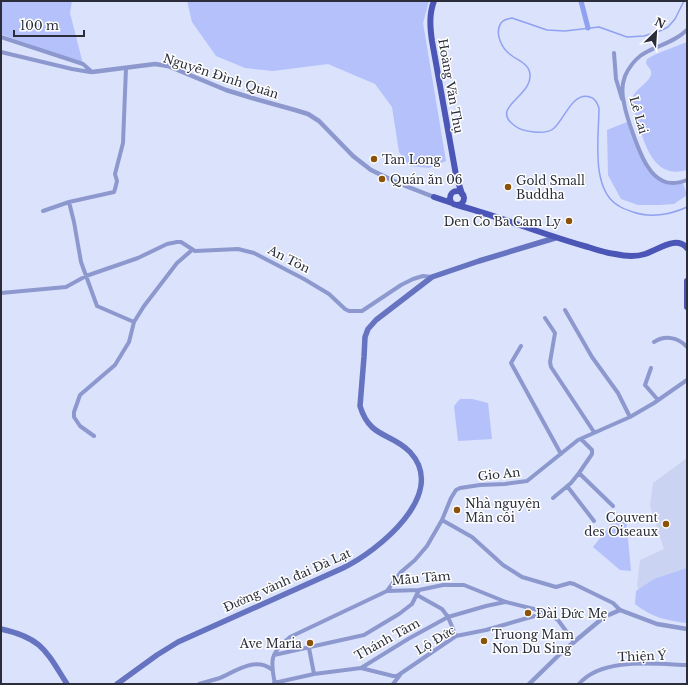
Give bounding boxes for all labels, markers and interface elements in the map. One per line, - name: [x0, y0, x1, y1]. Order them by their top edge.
- scale bar: [14, 12, 84, 38]
- north arrow: [636, 12, 676, 52]
- text: N: [653, 14, 668, 32]
- text: 100 m: [20, 18, 59, 33]
- street label: Hoàng Văn Thụ: [435, 38, 467, 134]
- street label: Nguyễn Đình Quân: [161, 50, 281, 102]
- street label: Lê Lai: [626, 94, 652, 136]
- place label: Tan Long: [382, 152, 442, 167]
- marker: Tan Long: [369, 154, 379, 164]
- place label: Quán ăn 06: [390, 172, 463, 187]
- place label: Gold Small Buddha: [516, 173, 585, 202]
- marker: Quán ăn 06: [377, 174, 387, 184]
- marker: Gold Small Buddha: [503, 182, 513, 192]
- place label: Den Co Ba Cam Ly: [444, 214, 561, 229]
- marker: Den Co Ba Cam Ly: [564, 216, 574, 226]
- street label: An Tôn: [265, 242, 312, 276]
- street label: Gio An: [477, 464, 521, 484]
- place label: Nhà nguyện Mân côi: [465, 496, 540, 525]
- marker: Nhà nguyện Mân côi: [452, 505, 462, 515]
- place label: Couvent des Oiseaux: [584, 510, 659, 539]
- marker: Couvent des Oiseaux: [661, 519, 671, 529]
- street label: Đường vành đai Đà Lạt: [221, 545, 354, 615]
- street label: Mẫu Tâm: [391, 568, 451, 588]
- place label: Đài Đức Mẹ: [536, 606, 607, 621]
- marker: Đài Đức Mẹ: [523, 608, 533, 618]
- street label: Thánh Tâm: [352, 615, 422, 663]
- street label: Lộ Đức: [412, 622, 458, 658]
- place label: Truong Mam Non Du Sing: [492, 627, 574, 656]
- place label: Ave Maria: [239, 636, 302, 651]
- marker: Truong Mam Non Du Sing: [479, 636, 489, 646]
- marker: Ave Maria: [305, 638, 315, 648]
- street label: Thiện Ý: [617, 647, 667, 664]

